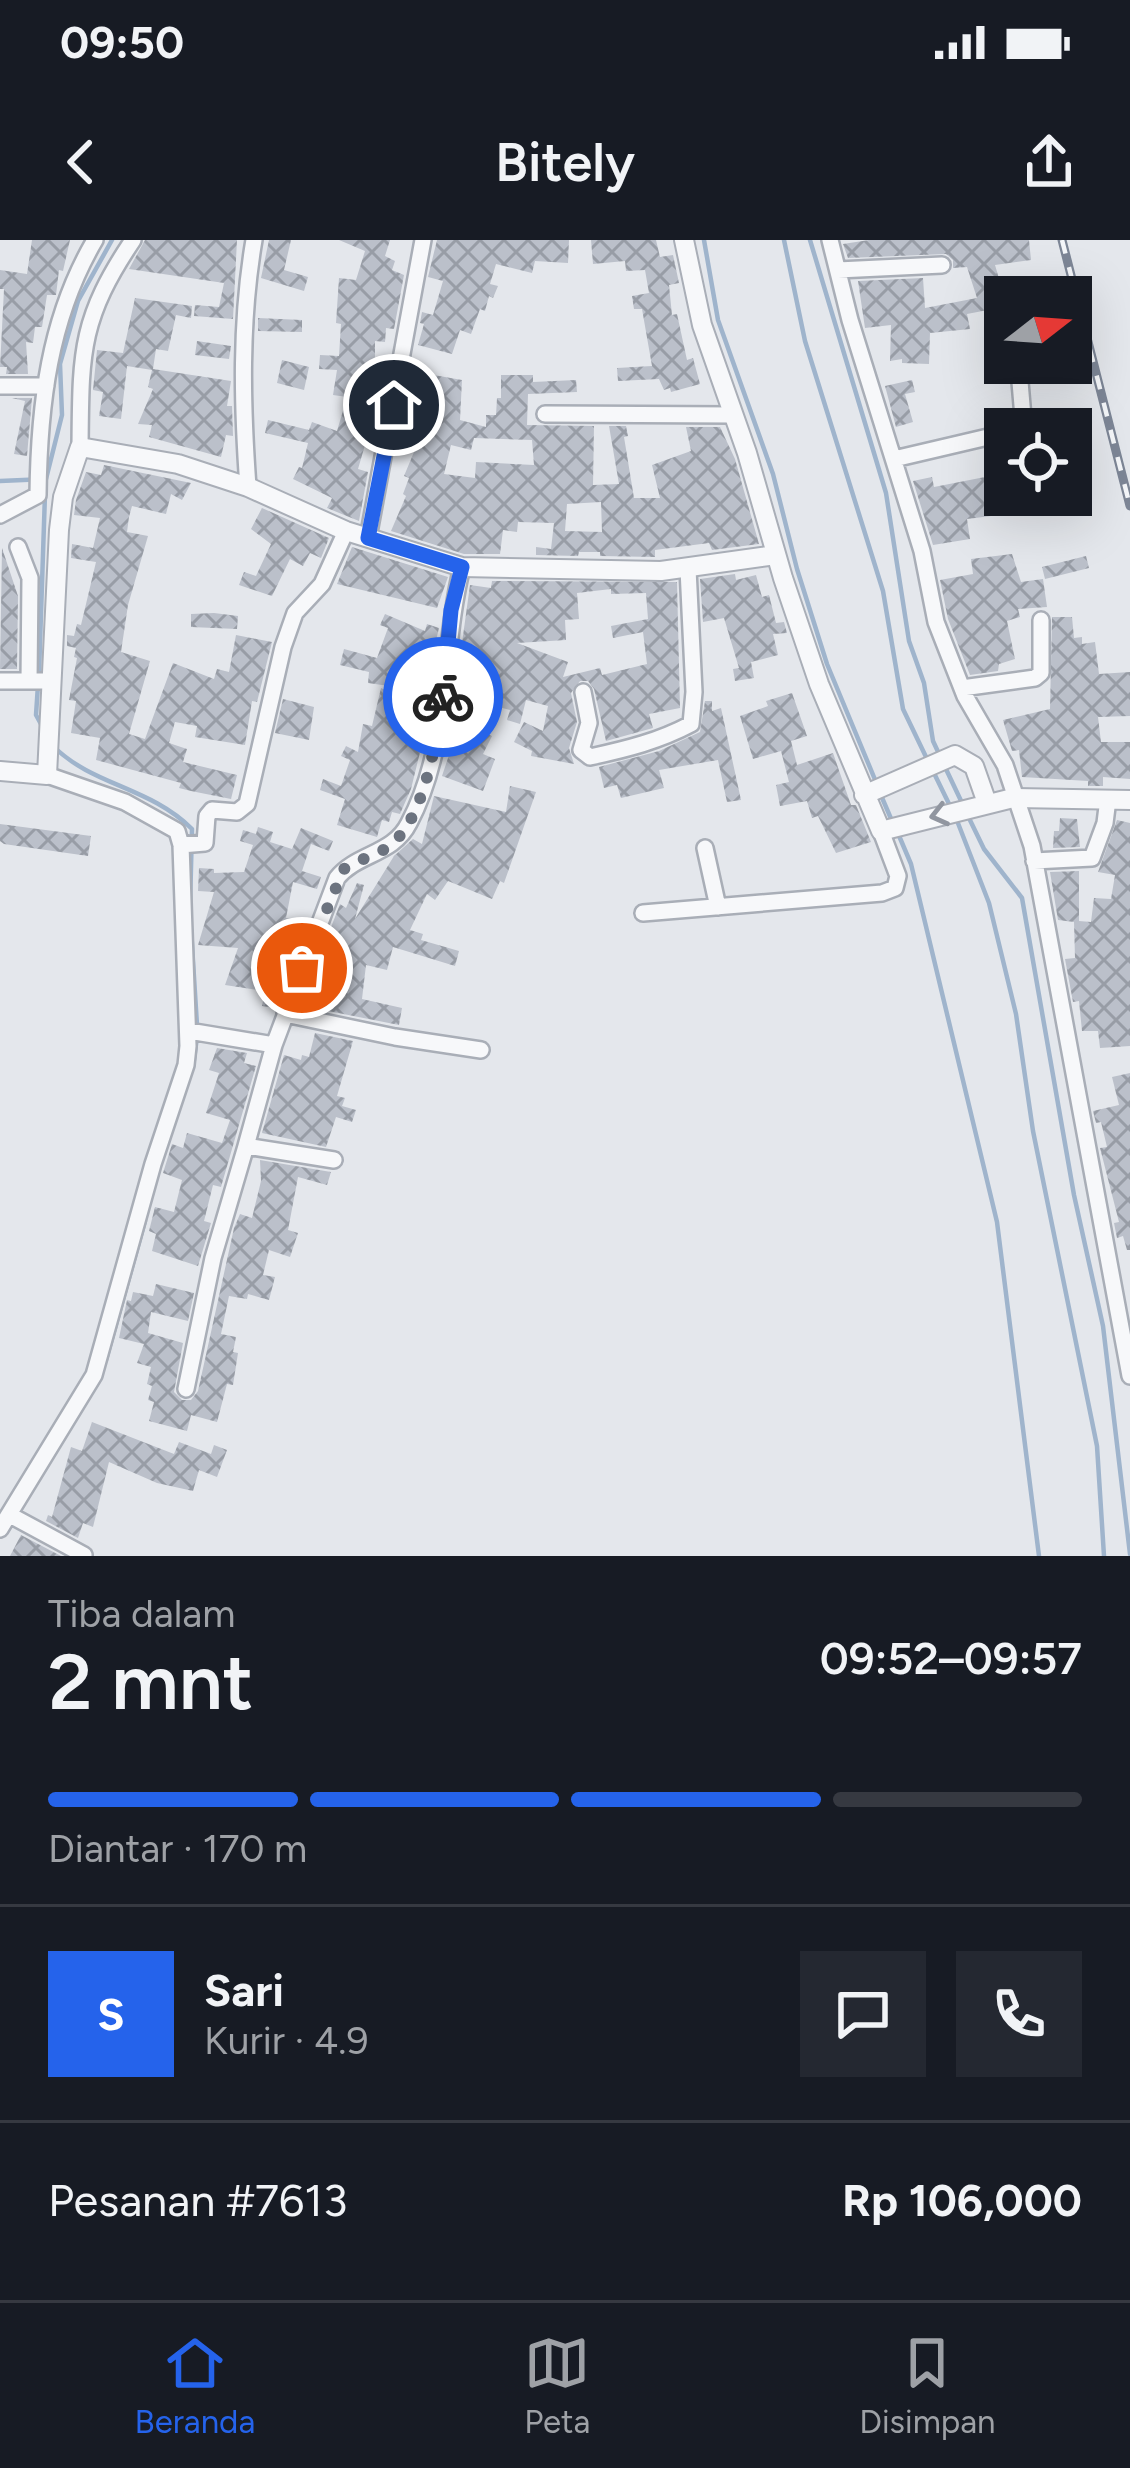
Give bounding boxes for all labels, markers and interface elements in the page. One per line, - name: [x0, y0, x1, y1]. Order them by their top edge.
- text: 09:50: [60, 15, 184, 69]
- icon: back: [48, 129, 114, 195]
- icon: share: [1016, 129, 1082, 195]
- text: Bitely: [495, 130, 635, 195]
- north arrow: [984, 276, 1092, 384]
- map controls: [984, 276, 1092, 516]
- pin: [343, 354, 445, 456]
- icon: home: [361, 372, 427, 438]
- button: locate: [984, 408, 1092, 516]
- courier: [383, 637, 503, 757]
- icon: bike: [410, 664, 476, 730]
- one-way arrow: [929, 801, 949, 826]
- pin: [251, 917, 353, 1019]
- icon: bag: [269, 935, 335, 1001]
- text: Tiba dalam: [48, 1590, 235, 1637]
- text: 09:52–09:57: [820, 1631, 1082, 1685]
- text: 2 mnt: [48, 1635, 253, 1729]
- text: Diantar · 170 m: [48, 1825, 307, 1872]
- button: chat: [800, 1951, 926, 2077]
- button: phone: [956, 1951, 1082, 2077]
- text: Sari: [204, 1963, 284, 2017]
- text: S: [97, 1987, 125, 2041]
- text: Kurir · 4.9: [204, 2017, 368, 2064]
- text: Pesanan #7613: [48, 2173, 347, 2227]
- text: Rp 106,000: [842, 2173, 1082, 2227]
- tab: Beranda: [134, 2330, 255, 2441]
- tab: Peta: [524, 2330, 590, 2441]
- tab: Disimpan: [859, 2330, 995, 2441]

